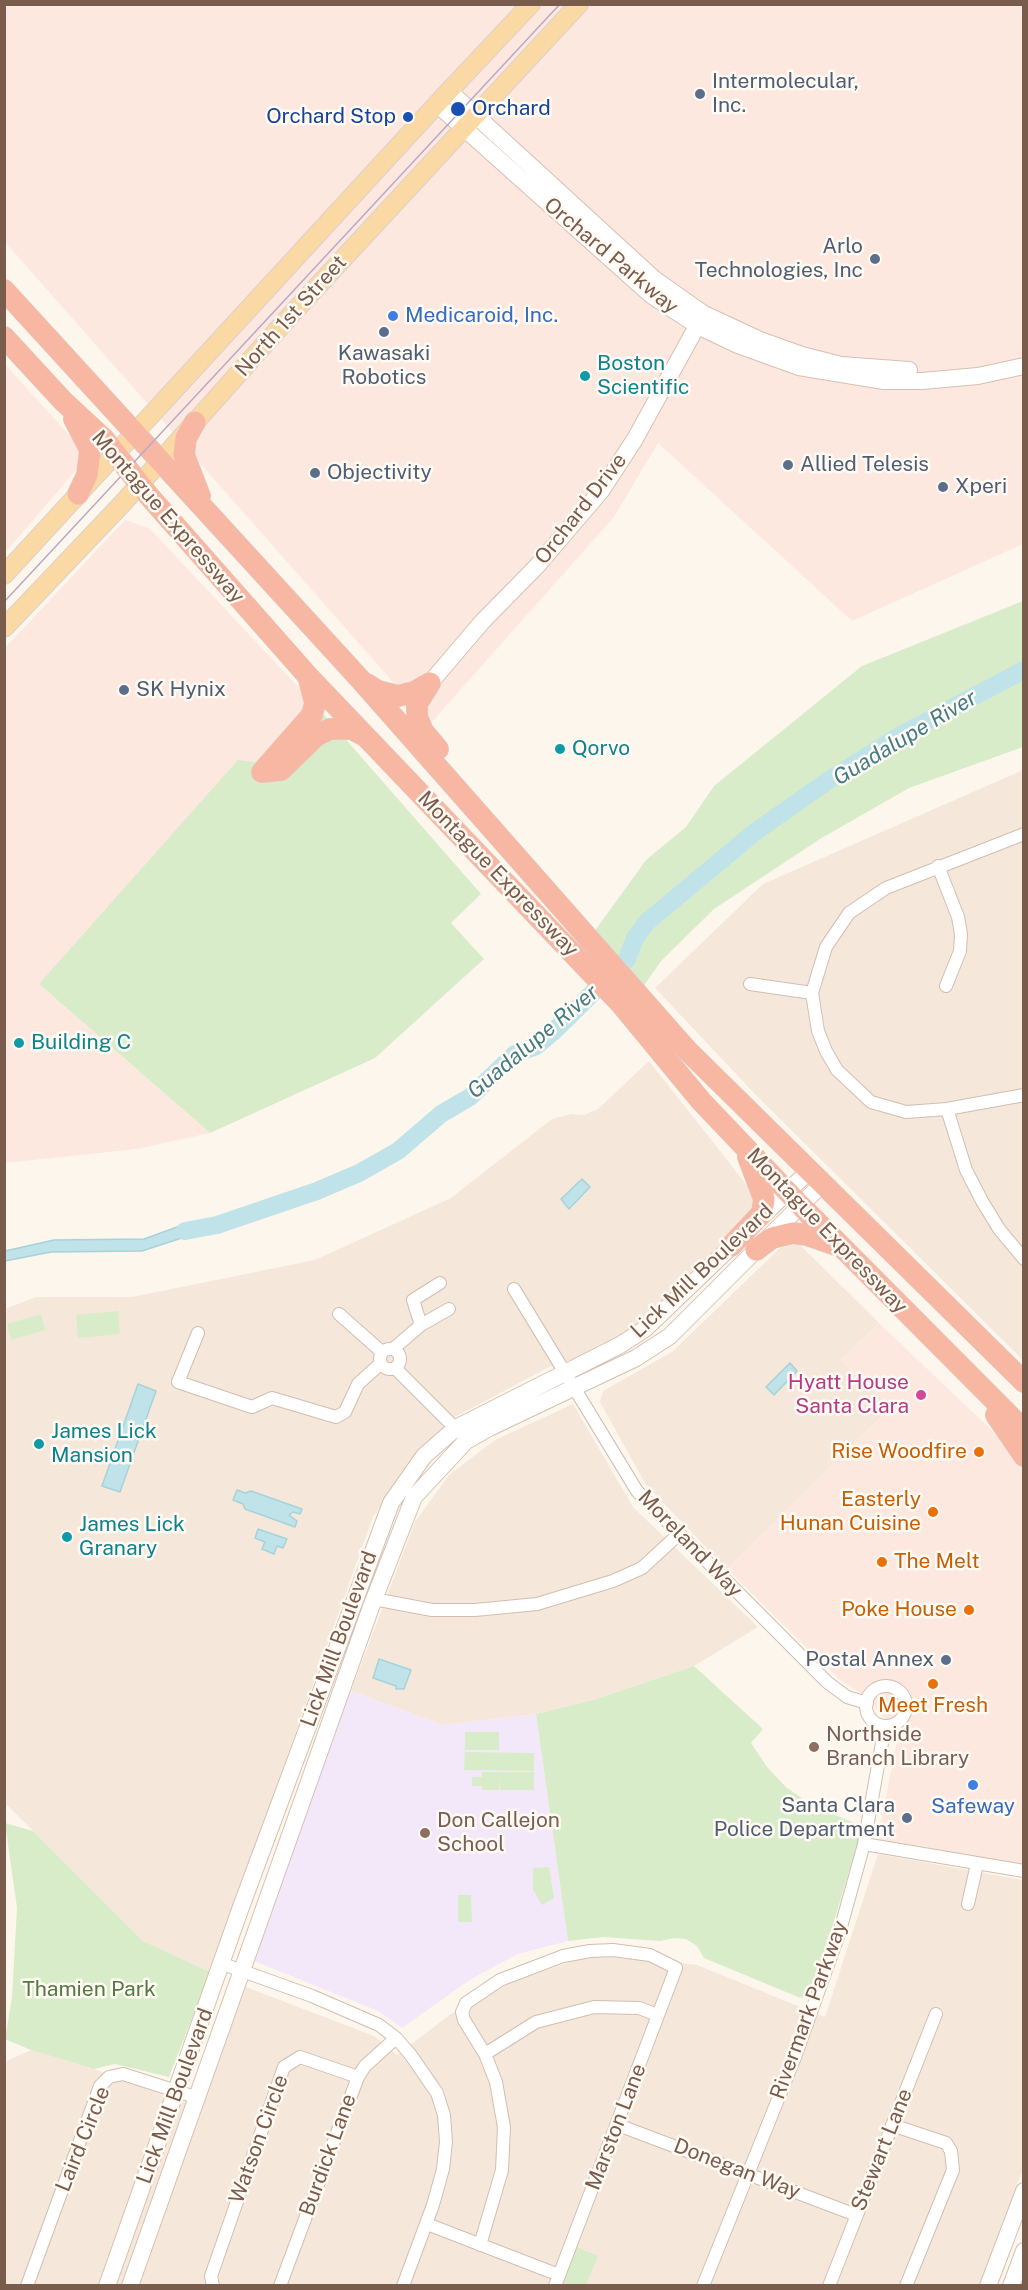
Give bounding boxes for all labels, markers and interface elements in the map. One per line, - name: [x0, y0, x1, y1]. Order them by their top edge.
- place label: Intermolecular, Inc.: [712, 69, 859, 119]
- marker: Intermolecular, Inc.: [693, 87, 707, 101]
- place label: Orchard: [472, 96, 551, 122]
- marker: Orchard: [449, 100, 467, 118]
- place label: Orchard Stop: [266, 104, 396, 130]
- marker: Orchard Stop: [401, 110, 415, 124]
- street label: Orchard Parkway: [539, 192, 683, 320]
- place label: Arlo Technologies, Inc: [695, 234, 863, 284]
- street label: North 1st Street: [230, 250, 352, 382]
- marker: Arlo Technologies, Inc: [868, 252, 882, 266]
- place label: Medicaroid, Inc.: [405, 303, 558, 329]
- marker: Medicaroid, Inc.: [386, 309, 400, 323]
- marker: Kawasaki Robotics: [377, 325, 391, 339]
- place label: Kawasaki Robotics: [338, 341, 430, 391]
- place label: Boston Scientific: [597, 351, 689, 401]
- marker: Boston Scientific: [578, 369, 592, 383]
- street label: Montague Expressway: [86, 426, 250, 608]
- street label: Orchard Drive: [530, 448, 632, 570]
- place label: Allied Telesis: [800, 452, 929, 478]
- marker: Allied Telesis: [781, 458, 795, 472]
- place label: Objectivity: [327, 460, 432, 486]
- marker: Objectivity: [308, 466, 322, 480]
- place label: Xperi: [955, 474, 1007, 500]
- marker: Xperi: [936, 480, 950, 494]
- place label: SK Hynix: [136, 677, 226, 703]
- marker: SK Hynix: [117, 683, 131, 697]
- water label: Guadalupe River: [828, 685, 982, 791]
- place label: Qorvo: [572, 736, 630, 762]
- marker: Qorvo: [553, 742, 567, 756]
- street label: Montague Expressway: [412, 786, 584, 962]
- water label: Guadalupe River: [462, 980, 604, 1104]
- place label: Building C: [31, 1030, 131, 1056]
- marker: Building C: [12, 1036, 26, 1050]
- street label: Montague Expressway: [741, 1143, 913, 1319]
- street label: Lick Mill Boulevard: [626, 1199, 778, 1343]
- place label: Hyatt House Santa Clara: [788, 1370, 909, 1420]
- marker: Hyatt House Santa Clara: [914, 1388, 928, 1402]
- place label: James Lick Mansion: [51, 1419, 157, 1469]
- marker: James Lick Mansion: [32, 1437, 46, 1451]
- place label: Rise Woodfire: [831, 1439, 967, 1465]
- marker: Rise Woodfire: [972, 1445, 986, 1459]
- street label: Moreland Way: [632, 1485, 748, 1603]
- place label: Easterly Hunan Cuisine: [780, 1487, 921, 1537]
- marker: Easterly Hunan Cuisine: [926, 1505, 940, 1519]
- place label: James Lick Granary: [79, 1512, 185, 1562]
- marker: James Lick Granary: [60, 1530, 74, 1544]
- street label: Lick Mill Boulevard: [295, 1548, 383, 1730]
- place label: The Melt: [894, 1549, 980, 1575]
- marker: The Melt: [875, 1555, 889, 1569]
- place label: Poke House: [841, 1597, 957, 1623]
- marker: Poke House: [962, 1603, 976, 1617]
- place label: Postal Annex: [805, 1647, 934, 1673]
- marker: Postal Annex: [939, 1653, 953, 1667]
- marker: Meet Fresh: [926, 1677, 940, 1691]
- place label: Meet Fresh: [878, 1693, 988, 1719]
- place label: Northside Branch Library: [826, 1722, 969, 1772]
- marker: Northside Branch Library: [807, 1740, 821, 1754]
- marker: Safeway: [966, 1778, 980, 1792]
- place label: Santa Clara Police Department: [714, 1793, 895, 1843]
- place label: Safeway: [931, 1794, 1015, 1820]
- place label: Don Callejon School: [437, 1808, 560, 1858]
- marker: Santa Clara Police Department: [900, 1811, 914, 1825]
- marker: Don Callejon School: [418, 1826, 432, 1840]
- street label: Rivermark Parkway: [765, 1917, 853, 2103]
- park label: Thamien Park: [22, 1977, 156, 2003]
- street label: Lick Mill Boulevard: [131, 2005, 219, 2187]
- street label: Marston Lane: [580, 2060, 652, 2194]
- street label: Watson Circle: [224, 2071, 294, 2207]
- street label: Laird Circle: [50, 2083, 116, 2195]
- street label: Stewart Lane: [846, 2085, 918, 2215]
- street label: Burdick Lane: [294, 2091, 362, 2219]
- street label: Donegan Way: [670, 2133, 804, 2205]

